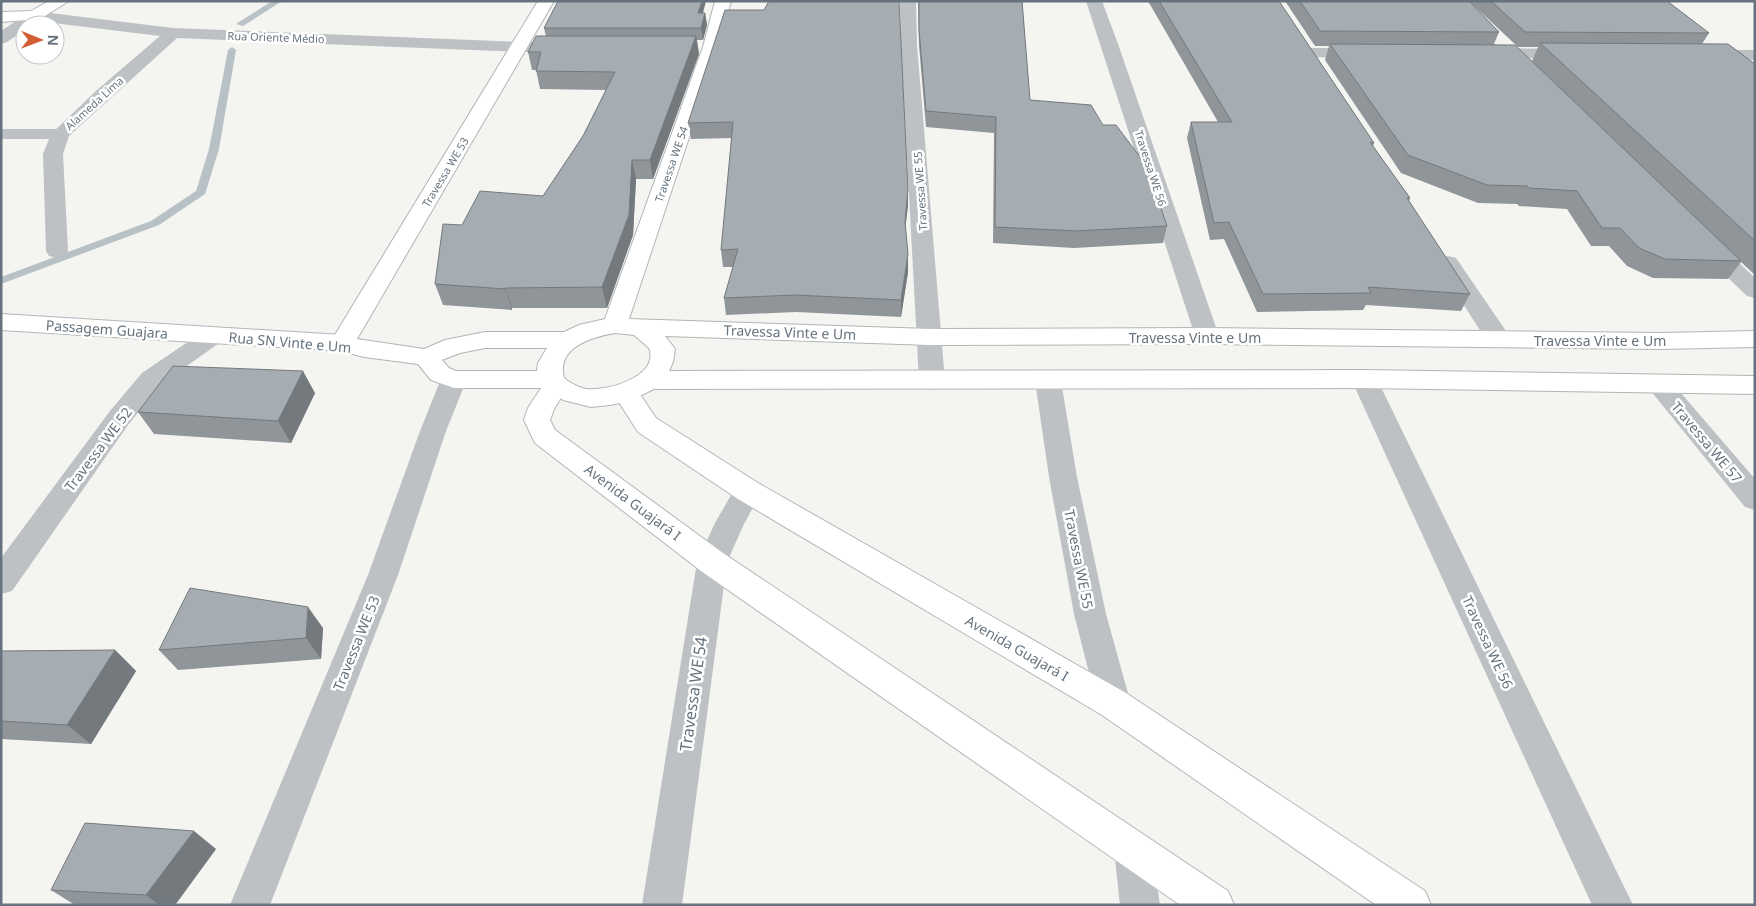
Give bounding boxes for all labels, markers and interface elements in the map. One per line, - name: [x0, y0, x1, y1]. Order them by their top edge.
- north arrow: [15, 15, 65, 65]
- street label: Rua Oriente Médio: [227, 28, 325, 46]
- text: N: [44, 34, 63, 46]
- street label: Alameda Lima: [62, 73, 126, 133]
- street label: Travessa WE 54: [651, 123, 691, 204]
- street label: Travessa WE 56: [1132, 128, 1170, 208]
- street label: Travessa WE 53: [418, 134, 472, 210]
- street label: Travessa WE 55: [910, 151, 930, 231]
- street label: Passagem Guajara: [45, 315, 169, 343]
- street label: Travessa Vinte e Um: [723, 320, 857, 344]
- street label: Rua SN Vinte e Um: [228, 327, 352, 357]
- street label: Travessa Vinte e Um: [1129, 328, 1261, 347]
- street label: Travessa Vinte e Um: [1534, 331, 1666, 350]
- street label: Travessa WE 57: [1667, 397, 1747, 487]
- street label: Travessa WE 52: [60, 403, 136, 495]
- street label: Avenida Guajará I: [581, 459, 685, 545]
- street label: Travessa WE 55: [1060, 508, 1098, 610]
- street label: Travessa WE 56: [1458, 592, 1518, 692]
- street label: Travessa WE 53: [328, 593, 384, 693]
- street label: Avenida Guajará I: [962, 611, 1072, 685]
- street label: Travessa WE 54: [674, 635, 712, 753]

